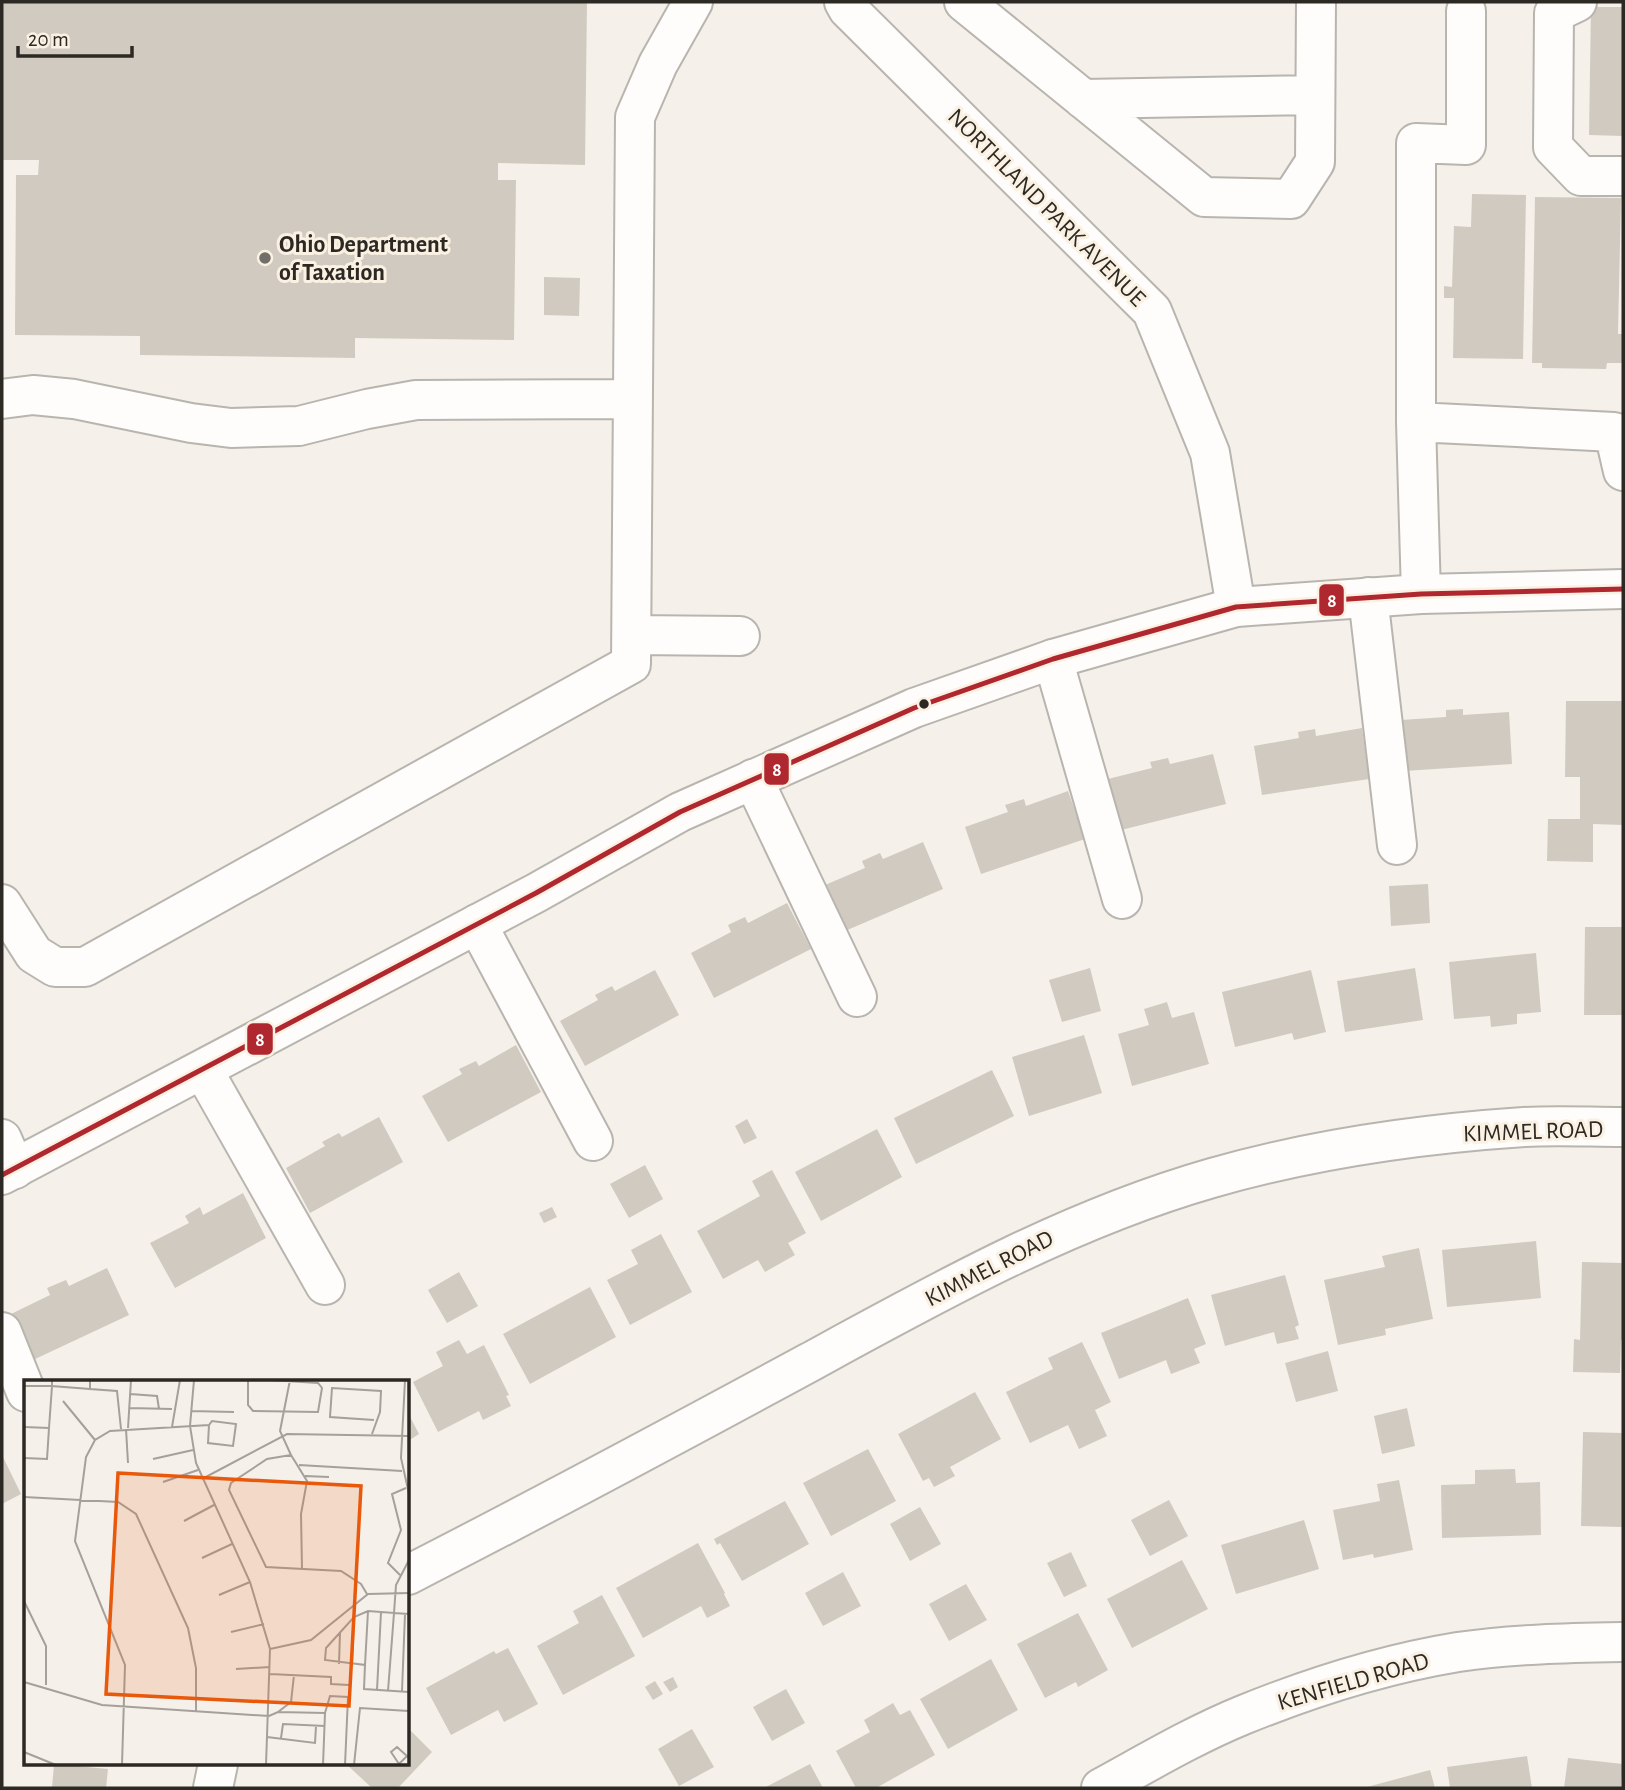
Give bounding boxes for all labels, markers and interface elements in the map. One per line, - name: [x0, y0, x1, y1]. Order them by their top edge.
- scale bar: [18, 14, 131, 58]
- text: 20 m: [28, 29, 69, 50]
- street label: NORTHLAND PARK AVENUE: [943, 104, 1150, 311]
- place label: Ohio Department of Taxation: [279, 233, 448, 285]
- marker: Ohio Department of Taxation: [257, 250, 273, 266]
- line badge: 8: [1318, 583, 1345, 617]
- text: 8: [1327, 592, 1337, 611]
- unlabelled marker: [917, 697, 931, 711]
- line badge: 8: [763, 752, 790, 786]
- text: 8: [772, 761, 782, 780]
- line badge: 8: [246, 1022, 274, 1056]
- text: 8: [255, 1031, 265, 1050]
- street label: KIMMEL ROAD: [1463, 1118, 1604, 1146]
- street label: KIMMEL ROAD: [921, 1226, 1057, 1311]
- inset map: [24, 1380, 410, 1766]
- street label: KENFIELD ROAD: [1275, 1649, 1432, 1715]

